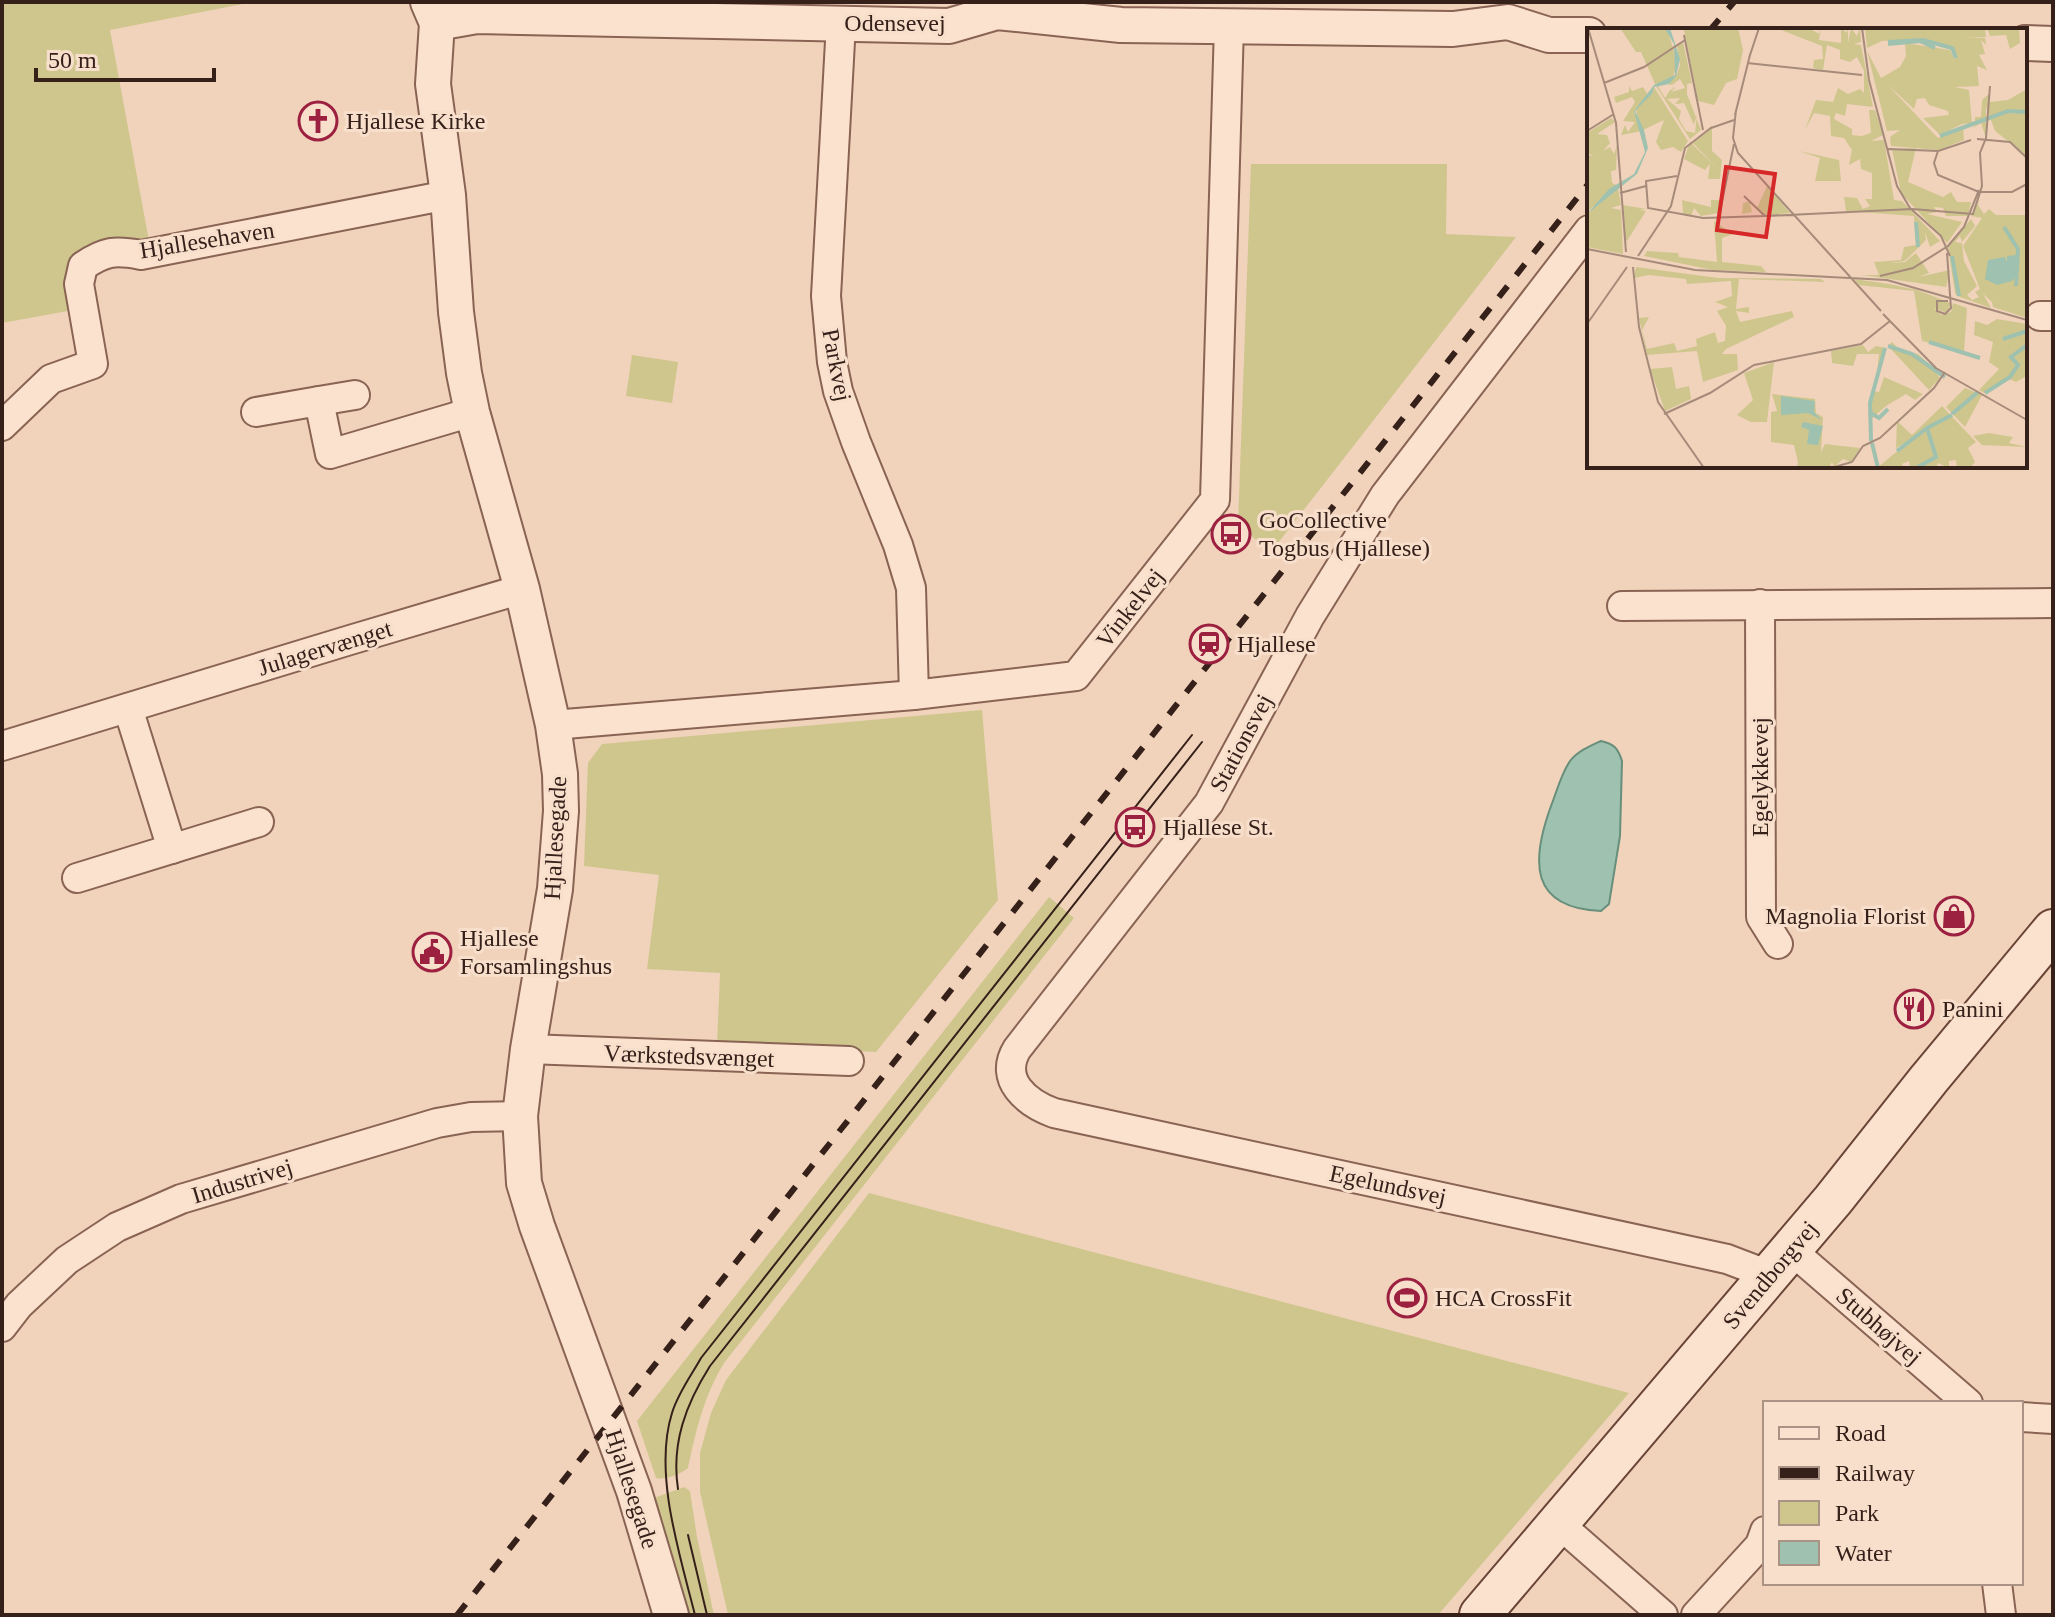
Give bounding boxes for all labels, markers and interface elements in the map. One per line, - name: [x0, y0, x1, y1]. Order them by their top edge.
- street label: Odensevej: [844, 10, 946, 36]
- inset map: [1587, 28, 2027, 468]
- scale bar: [36, 32, 214, 82]
- text: 50 m: [48, 47, 97, 73]
- church icon: Hjallese Kirke: [297, 100, 339, 142]
- place label: Hjallese Kirke: [346, 108, 485, 134]
- street label: Hjallesehaven: [138, 217, 276, 263]
- street label: Parkvej: [817, 327, 857, 403]
- place label: GoCollective Togbus (Hjallese): [1259, 507, 1430, 561]
- bus stop icon: GoCollective Togbus (Hjallese): [1210, 513, 1252, 555]
- street label: Vinkelvej: [1091, 563, 1169, 653]
- street label: Julagervænget: [255, 615, 395, 681]
- station icon: Hjallese: [1188, 623, 1230, 665]
- place label: Hjallese: [1237, 631, 1316, 657]
- street label: Stationsvej: [1204, 690, 1278, 796]
- street label: Egelykkevej: [1747, 717, 1773, 837]
- street label: Hjallesegade: [539, 775, 571, 901]
- bus stop icon: Hjallese St.: [1114, 806, 1156, 848]
- place label: Hjallese St.: [1163, 814, 1274, 840]
- shop icon: Magnolia Florist: [1933, 895, 1975, 937]
- place label: Magnolia Florist: [1765, 903, 1926, 929]
- place label: Hjallese Forsamlingshus: [460, 925, 612, 979]
- public building icon: Hjallese Forsamlingshus: [411, 931, 453, 973]
- restaurant icon: Panini: [1893, 988, 1935, 1030]
- place label: Panini: [1942, 996, 2004, 1022]
- street label: Værkstedsvænget: [603, 1040, 775, 1072]
- street label: Industrivej: [188, 1153, 296, 1209]
- street label: Egelundsvej: [1327, 1160, 1449, 1210]
- street label: Svendborgvej: [1717, 1216, 1823, 1334]
- sports icon: HCA CrossFit: [1386, 1277, 1428, 1319]
- street label: Stubhøjvej: [1831, 1282, 1927, 1370]
- place label: HCA CrossFit: [1435, 1285, 1572, 1311]
- legend: [1763, 1401, 2023, 1585]
- text: Road: [1835, 1420, 1886, 1446]
- street label: Hjallesegade: [600, 1426, 664, 1552]
- text: Railway: [1835, 1460, 1915, 1486]
- text: Park: [1835, 1500, 1879, 1526]
- text: Water: [1835, 1540, 1892, 1566]

